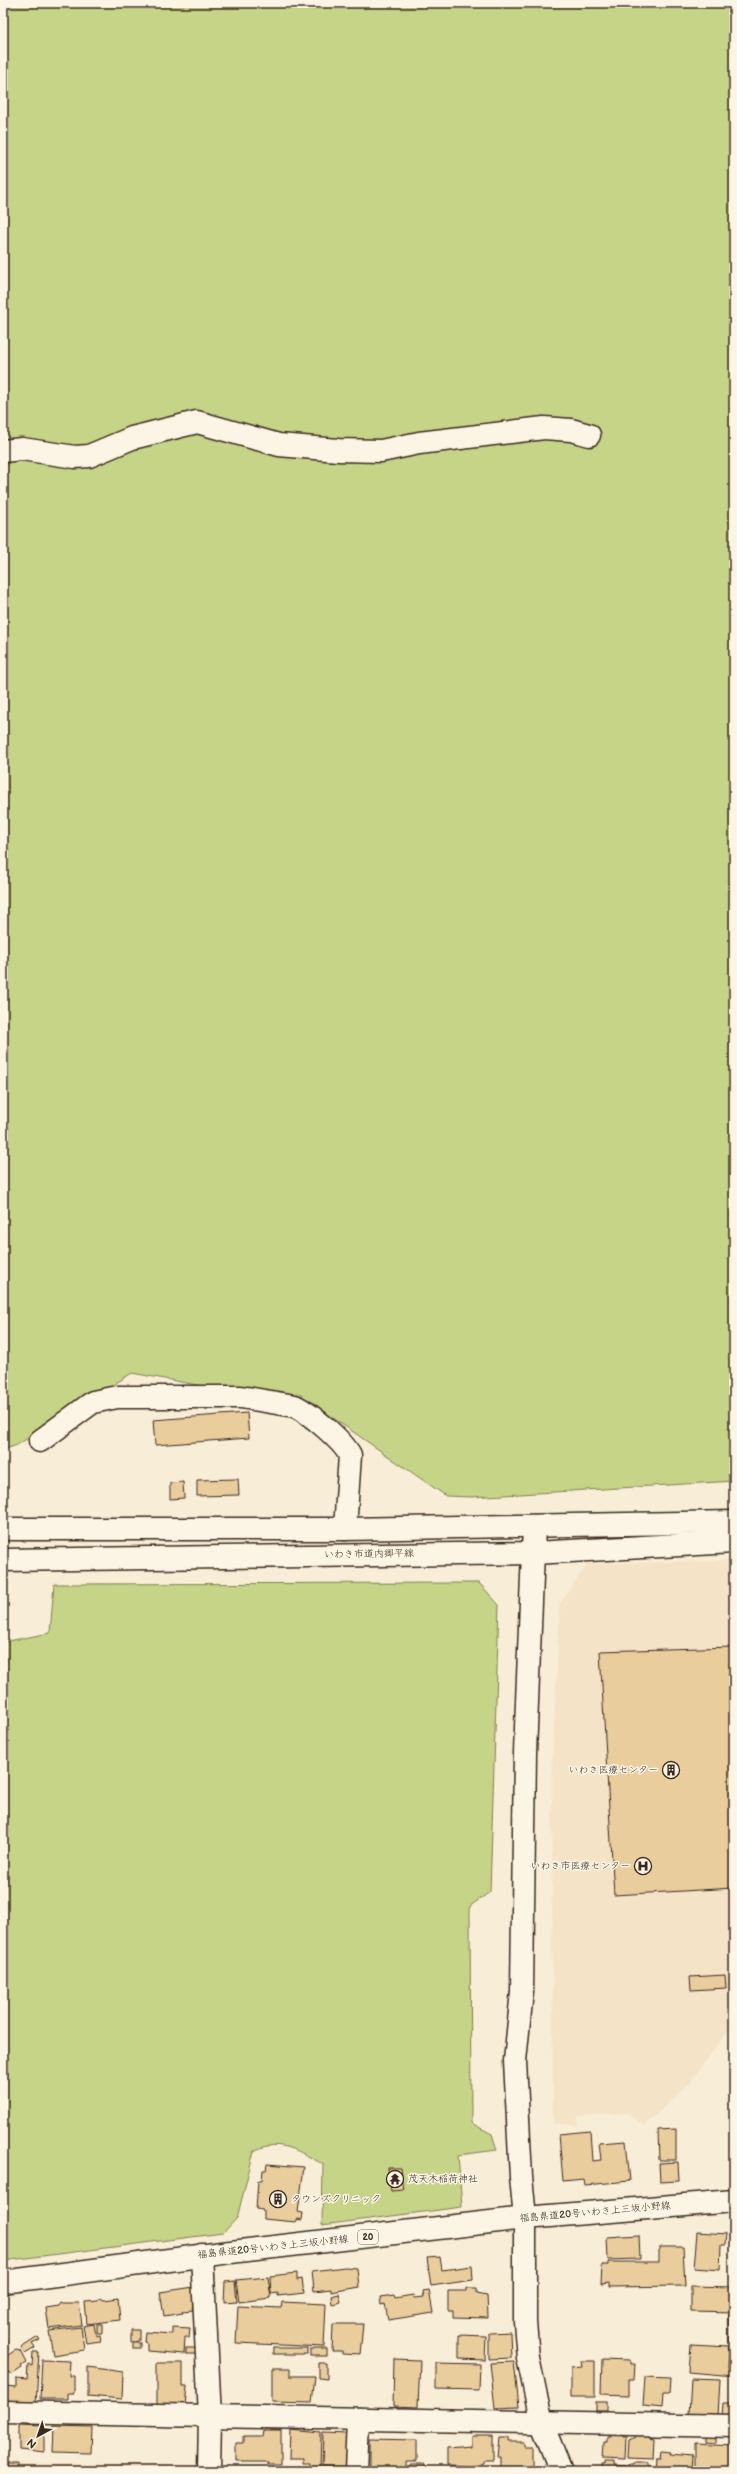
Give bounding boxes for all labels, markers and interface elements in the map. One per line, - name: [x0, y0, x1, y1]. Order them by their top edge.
- street label: いわき市道内郷平線: [324, 1547, 414, 1561]
- building icon: いわき医療センター: [661, 1760, 681, 1780]
- place label: いわき医療センター: [568, 1764, 658, 1776]
- hospital icon: いわき市医療センター: [633, 1856, 653, 1876]
- place label: いわき市医療センター: [530, 1860, 630, 1872]
- temple icon: 茂天木稲荷神社: [385, 2169, 405, 2189]
- place label: 茂天木稲荷神社: [408, 2173, 478, 2185]
- building icon: タウンズクリニック: [268, 2189, 288, 2209]
- place label: タウンズクリニック: [291, 2193, 381, 2205]
- street label: 福島県道20号いわき上三坂小野線: [519, 2199, 671, 2225]
- road number: 20: [358, 2230, 378, 2244]
- street label: 福島県道20号いわき上三坂小野線: [197, 2233, 349, 2261]
- north arrow: [18, 2416, 58, 2456]
- text: N: [25, 2436, 39, 2451]

